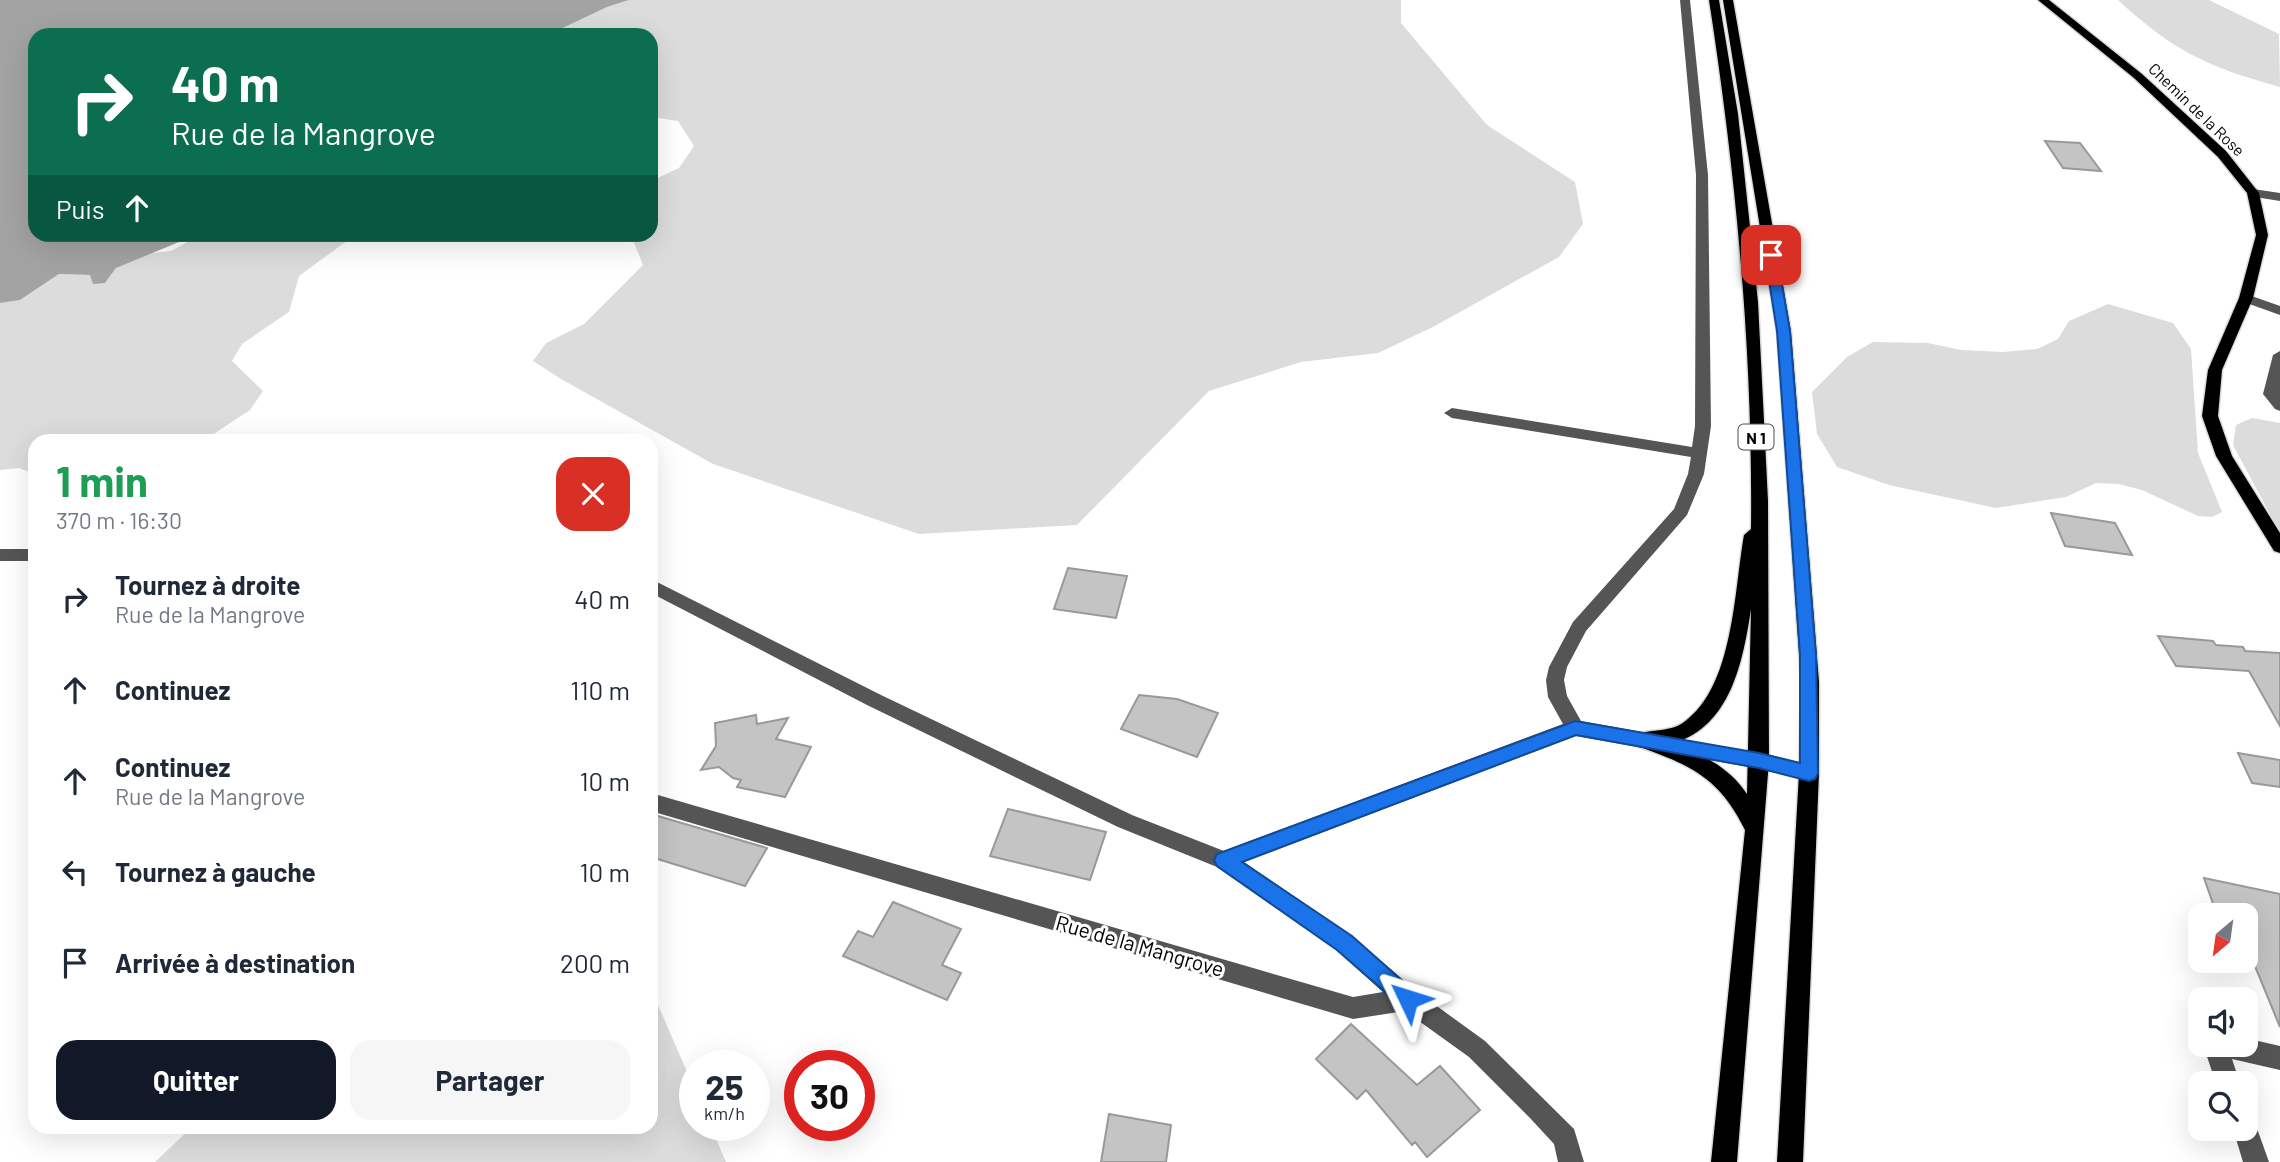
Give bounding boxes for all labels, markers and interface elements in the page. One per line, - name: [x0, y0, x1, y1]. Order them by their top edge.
- text: 40 m: [171, 53, 279, 112]
- icon: right: [56, 56, 147, 147]
- street label: Chemin de la Rose: [2145, 58, 2249, 160]
- text: Rue de la Mangrove: [171, 113, 436, 151]
- icon: ahead: [118, 189, 156, 227]
- text: Puis: [56, 193, 104, 224]
- pin: [1741, 225, 1801, 285]
- icon: arrive: [1752, 236, 1790, 274]
- road number: N 1: [1738, 424, 1774, 450]
- text: 1 min: [56, 455, 148, 505]
- button: close: [556, 457, 630, 531]
- text: 370 m · 16:30: [56, 506, 182, 534]
- text: Tournez à droite: [115, 569, 300, 600]
- icon: right: [56, 580, 94, 618]
- text: 40 m: [574, 583, 630, 614]
- text: Rue de la Mangrove: [115, 600, 305, 628]
- icon: ahead: [56, 671, 94, 709]
- text: Continuez: [115, 674, 231, 705]
- text: 110 m: [570, 674, 630, 705]
- text: Continuez: [115, 751, 231, 782]
- icon: ahead: [56, 762, 94, 800]
- text: 10 m: [580, 765, 630, 796]
- text: Rue de la Mangrove: [115, 782, 305, 810]
- icon: left: [56, 853, 94, 891]
- text: Tournez à gauche: [115, 856, 316, 887]
- text: 10 m: [580, 856, 630, 887]
- north arrow: [2188, 903, 2258, 973]
- map controls: [2188, 903, 2258, 1141]
- street label: Rue de la Mangrove: [1053, 909, 1227, 981]
- icon: arrive: [56, 944, 94, 982]
- text: Arrivée à destination: [115, 947, 355, 978]
- text: 200 m: [560, 947, 630, 978]
- position arrow: [1371, 962, 1445, 1036]
- button: sound: [2188, 987, 2258, 1057]
- button: Quitter: [56, 1040, 336, 1120]
- button: Partager: [350, 1040, 630, 1120]
- speed limit sign: 30: [784, 1050, 875, 1141]
- text: 25: [705, 1065, 744, 1107]
- button: search: [2188, 1071, 2258, 1141]
- text: km/h: [704, 1102, 745, 1124]

